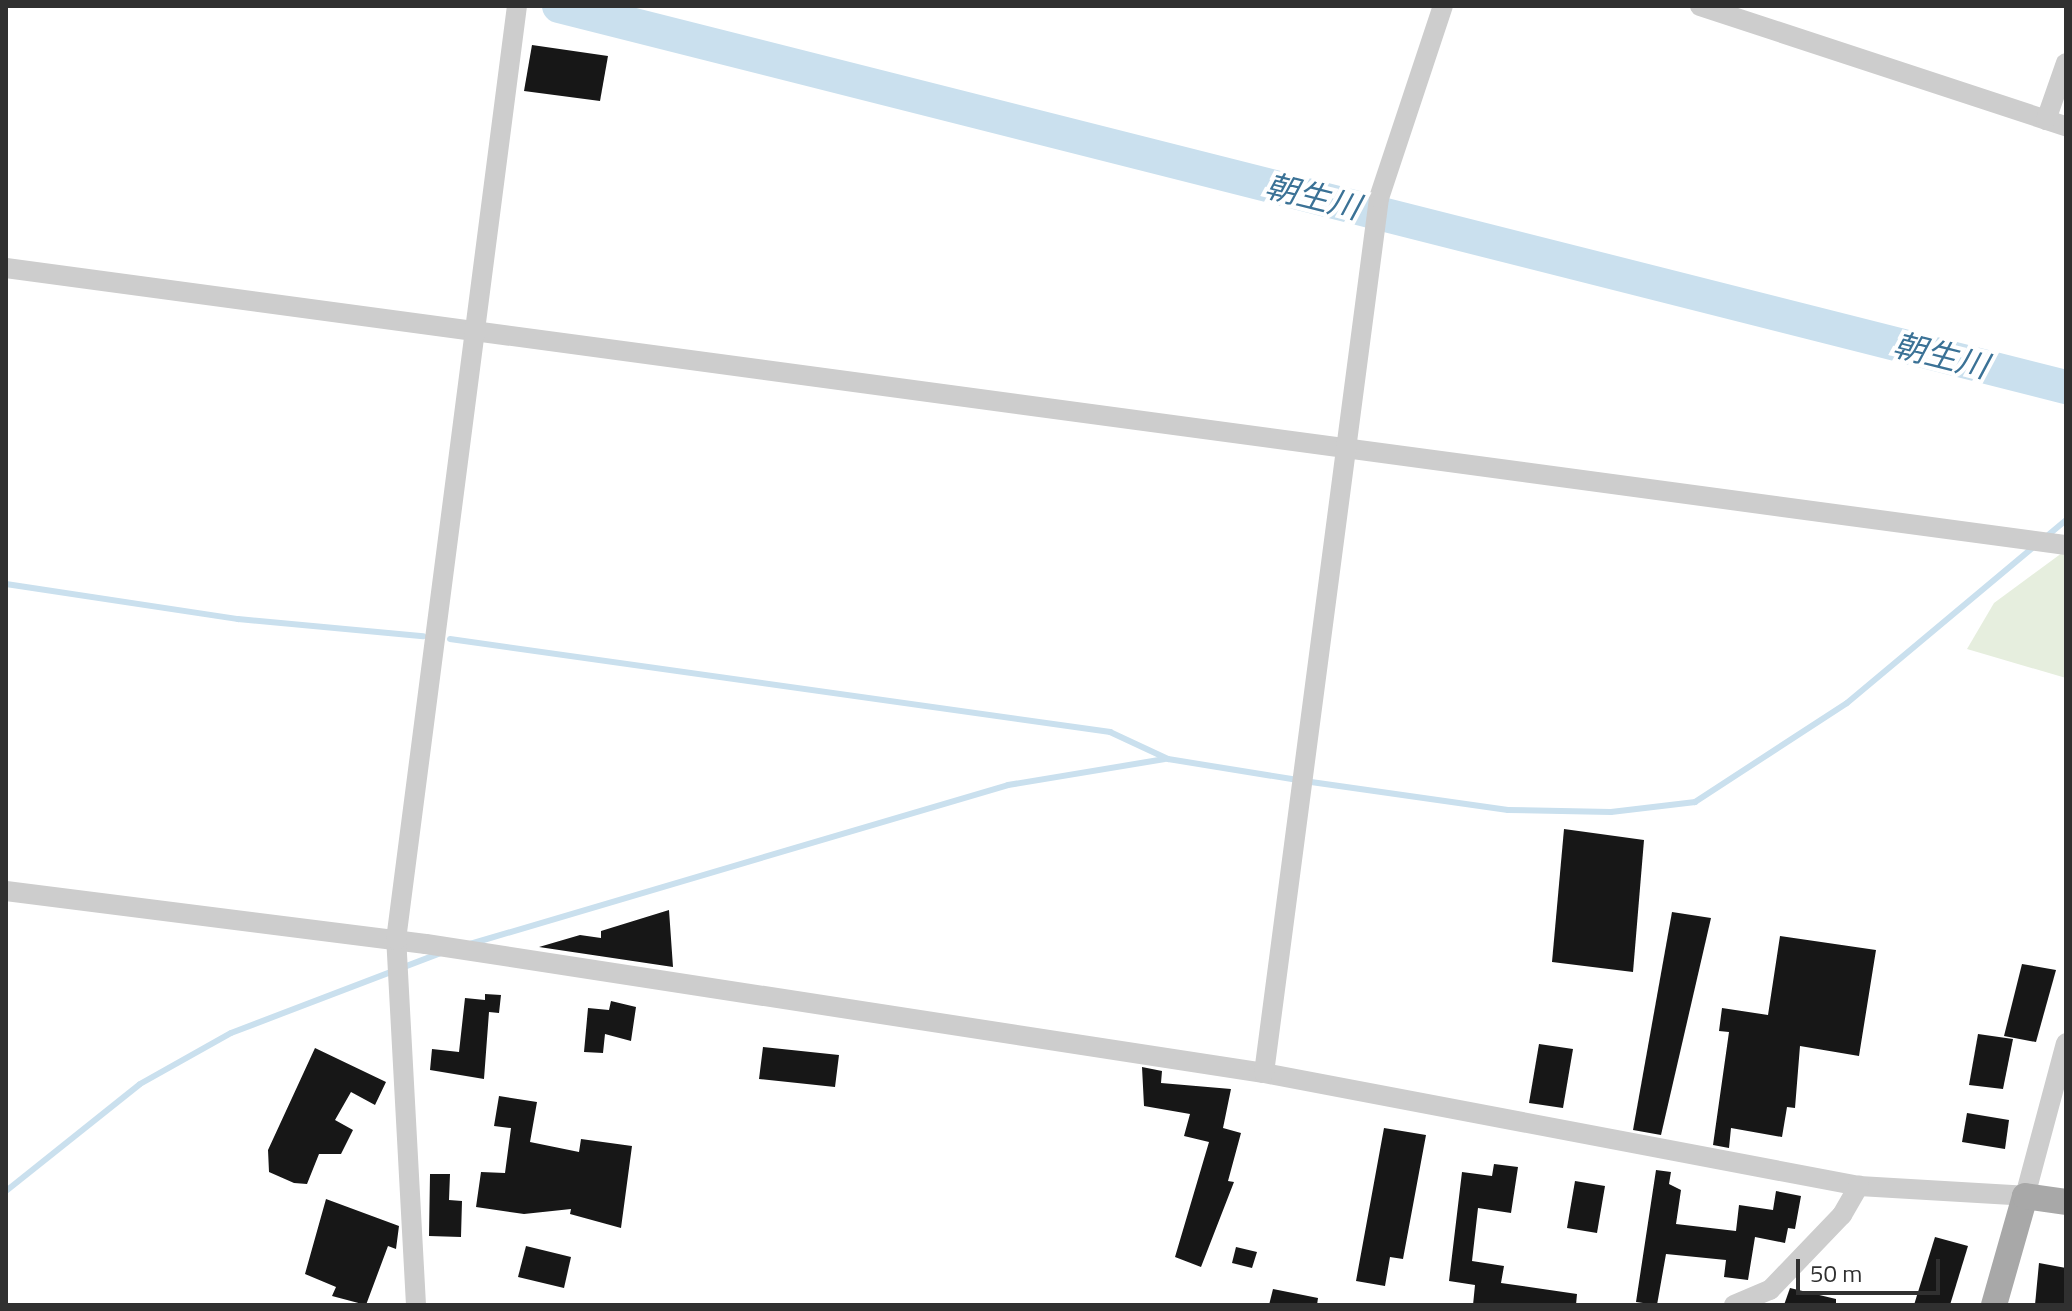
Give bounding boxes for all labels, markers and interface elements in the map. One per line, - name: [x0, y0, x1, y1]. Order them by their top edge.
- water label: 朝生川: [1262, 166, 1364, 226]
- water label: 朝生川: [1890, 325, 1992, 385]
- scale bar: [1800, 1243, 1944, 1293]
- text: 50 m: [1810, 1255, 1862, 1291]

